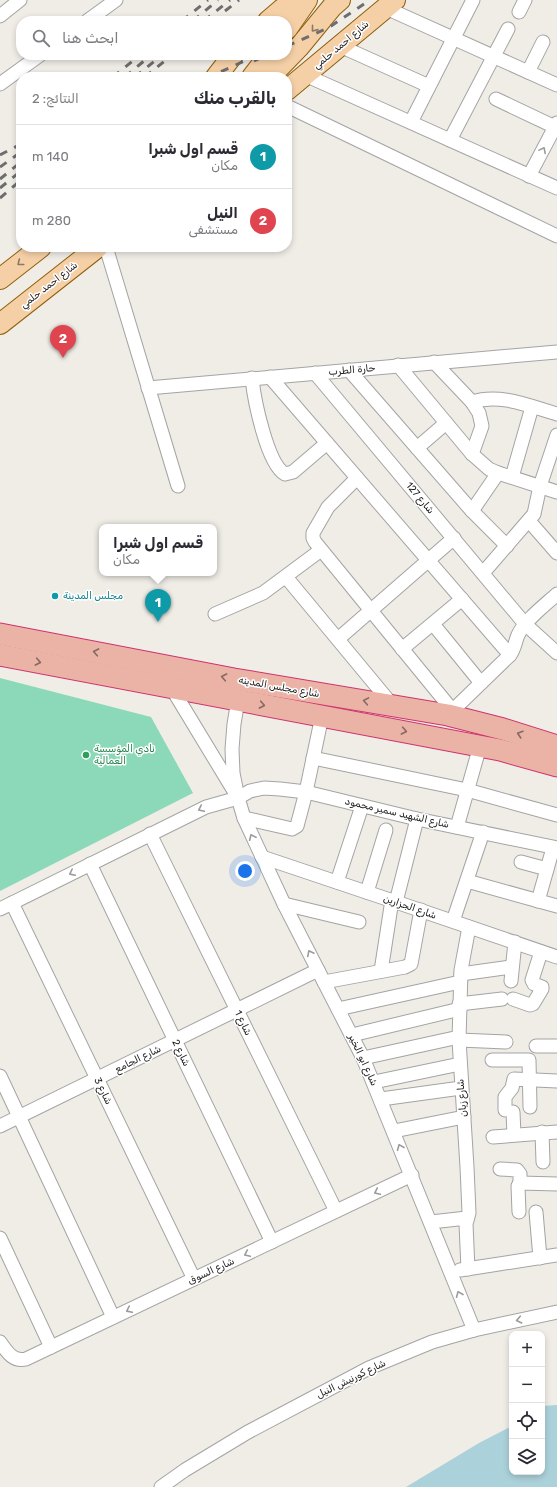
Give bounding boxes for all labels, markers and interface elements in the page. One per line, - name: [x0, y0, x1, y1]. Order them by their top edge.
- search box: [16, 16, 292, 60]
- street label: شارع احمد حلمي: [311, 18, 373, 73]
- one-way arrow: [311, 25, 318, 32]
- icon: search: [30, 27, 52, 49]
- text: ابحث هنا: [62, 29, 119, 47]
- text: بالقرب منك: [194, 88, 276, 108]
- text: النتائج: 2: [32, 91, 79, 106]
- text: قسم اول شبرا: [148, 140, 238, 158]
- one-way arrow: [538, 147, 546, 154]
- text: 140 m: [32, 149, 69, 164]
- text: 1: [260, 149, 266, 164]
- text: مكان: [211, 158, 238, 173]
- text: النيل: [207, 204, 238, 222]
- text: 280 m: [32, 213, 71, 228]
- text: 2: [259, 213, 267, 228]
- text: مستشفى: [188, 222, 238, 237]
- street label: شارع احمد حلمي: [18, 259, 81, 313]
- one-way arrow: [18, 259, 25, 266]
- pin: 2: [50, 325, 76, 358]
- street label: حارة الطرب: [328, 362, 376, 378]
- street label: شارع 127: [403, 480, 437, 517]
- popup: [99, 524, 217, 576]
- text: قسم اول شبرا: [113, 534, 203, 552]
- text: مكان: [113, 552, 140, 567]
- pin: 1: [145, 589, 171, 622]
- place label: مجلس المدينة: [63, 590, 123, 602]
- marker: مجلس المدينة: [50, 591, 60, 601]
- one-way arrow: [93, 649, 99, 657]
- one-way arrow: [35, 657, 41, 666]
- one-way arrow: [221, 673, 227, 682]
- street label: شارع مجلس المدينه: [237, 674, 321, 701]
- one-way arrow: [362, 698, 369, 706]
- one-way arrow: [259, 700, 265, 708]
- one-way arrow: [401, 727, 407, 735]
- one-way arrow: [517, 730, 524, 739]
- place label: نادي المؤسسة العمالية: [94, 743, 155, 767]
- marker: نادي المؤسسة العمالية: [81, 750, 91, 760]
- street label: شارع الشهيد سمير محمود: [343, 795, 450, 832]
- one-way arrow: [197, 804, 205, 812]
- one-way arrow: [249, 833, 257, 841]
- your location: [235, 861, 255, 881]
- one-way arrow: [68, 868, 76, 876]
- street label: شارع الجزارين: [382, 892, 438, 923]
- one-way arrow: [307, 950, 315, 958]
- street label: شارع 1: [231, 1008, 254, 1038]
- street label: شارع ابو الخير: [344, 1031, 380, 1088]
- street label: شارع 2: [169, 1038, 193, 1069]
- street label: شارع الجامع: [113, 1043, 164, 1076]
- street label: شارع 3: [90, 1076, 115, 1107]
- street label: شارع زيان: [454, 1078, 471, 1117]
- one-way arrow: [397, 1144, 405, 1151]
- one-way arrow: [373, 1187, 381, 1195]
- one-way arrow: [243, 1249, 251, 1257]
- street label: شارع السوق: [186, 1255, 237, 1288]
- one-way arrow: [456, 1290, 464, 1297]
- one-way arrow: [126, 1305, 134, 1313]
- one-way arrow: [516, 1316, 522, 1324]
- map controls: [509, 1331, 545, 1475]
- button: +: [509, 1331, 545, 1367]
- street label: شارع كورنيش النيل: [314, 1357, 388, 1402]
- button: −: [509, 1367, 545, 1403]
- button: locate: [509, 1403, 545, 1439]
- button: layers: [509, 1439, 545, 1475]

